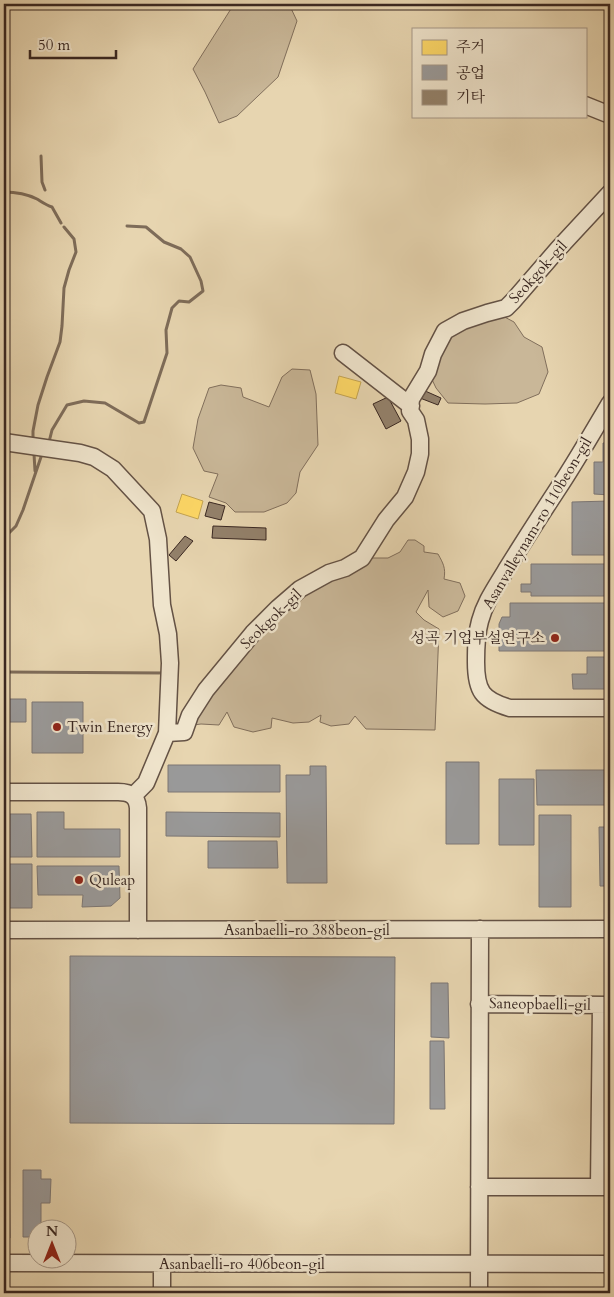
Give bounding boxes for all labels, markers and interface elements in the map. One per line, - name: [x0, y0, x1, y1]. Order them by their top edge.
- scale bar: [30, 28, 116, 60]
- legend: [412, 28, 586, 118]
- text: 50 m: [38, 35, 70, 55]
- text: 주거: [456, 37, 485, 57]
- text: 공업: [456, 63, 485, 83]
- text: 기타: [456, 87, 485, 107]
- street label: Seokgok-gil: [504, 236, 572, 308]
- street label: Asanvalleynam-ro 110beon-gil: [478, 433, 596, 612]
- street label: Seokgok-gil: [236, 585, 306, 653]
- place label: 성곡 기업부설연구소: [411, 628, 545, 648]
- marker: 성곡 기업부설연구소: [549, 632, 561, 644]
- place label: Twin Energy: [67, 717, 153, 737]
- marker: Twin Energy: [51, 721, 63, 733]
- place label: Quleap: [89, 870, 135, 890]
- marker: Quleap: [73, 874, 85, 886]
- street label: Asanbaelli-ro 388beon-gil: [224, 920, 390, 940]
- street label: Saneopbaelli-gil: [489, 993, 591, 1015]
- north arrow: [28, 1220, 78, 1270]
- text: N: [46, 1222, 58, 1241]
- street label: Asanbaelli-ro 406beon-gil: [159, 1254, 325, 1274]

